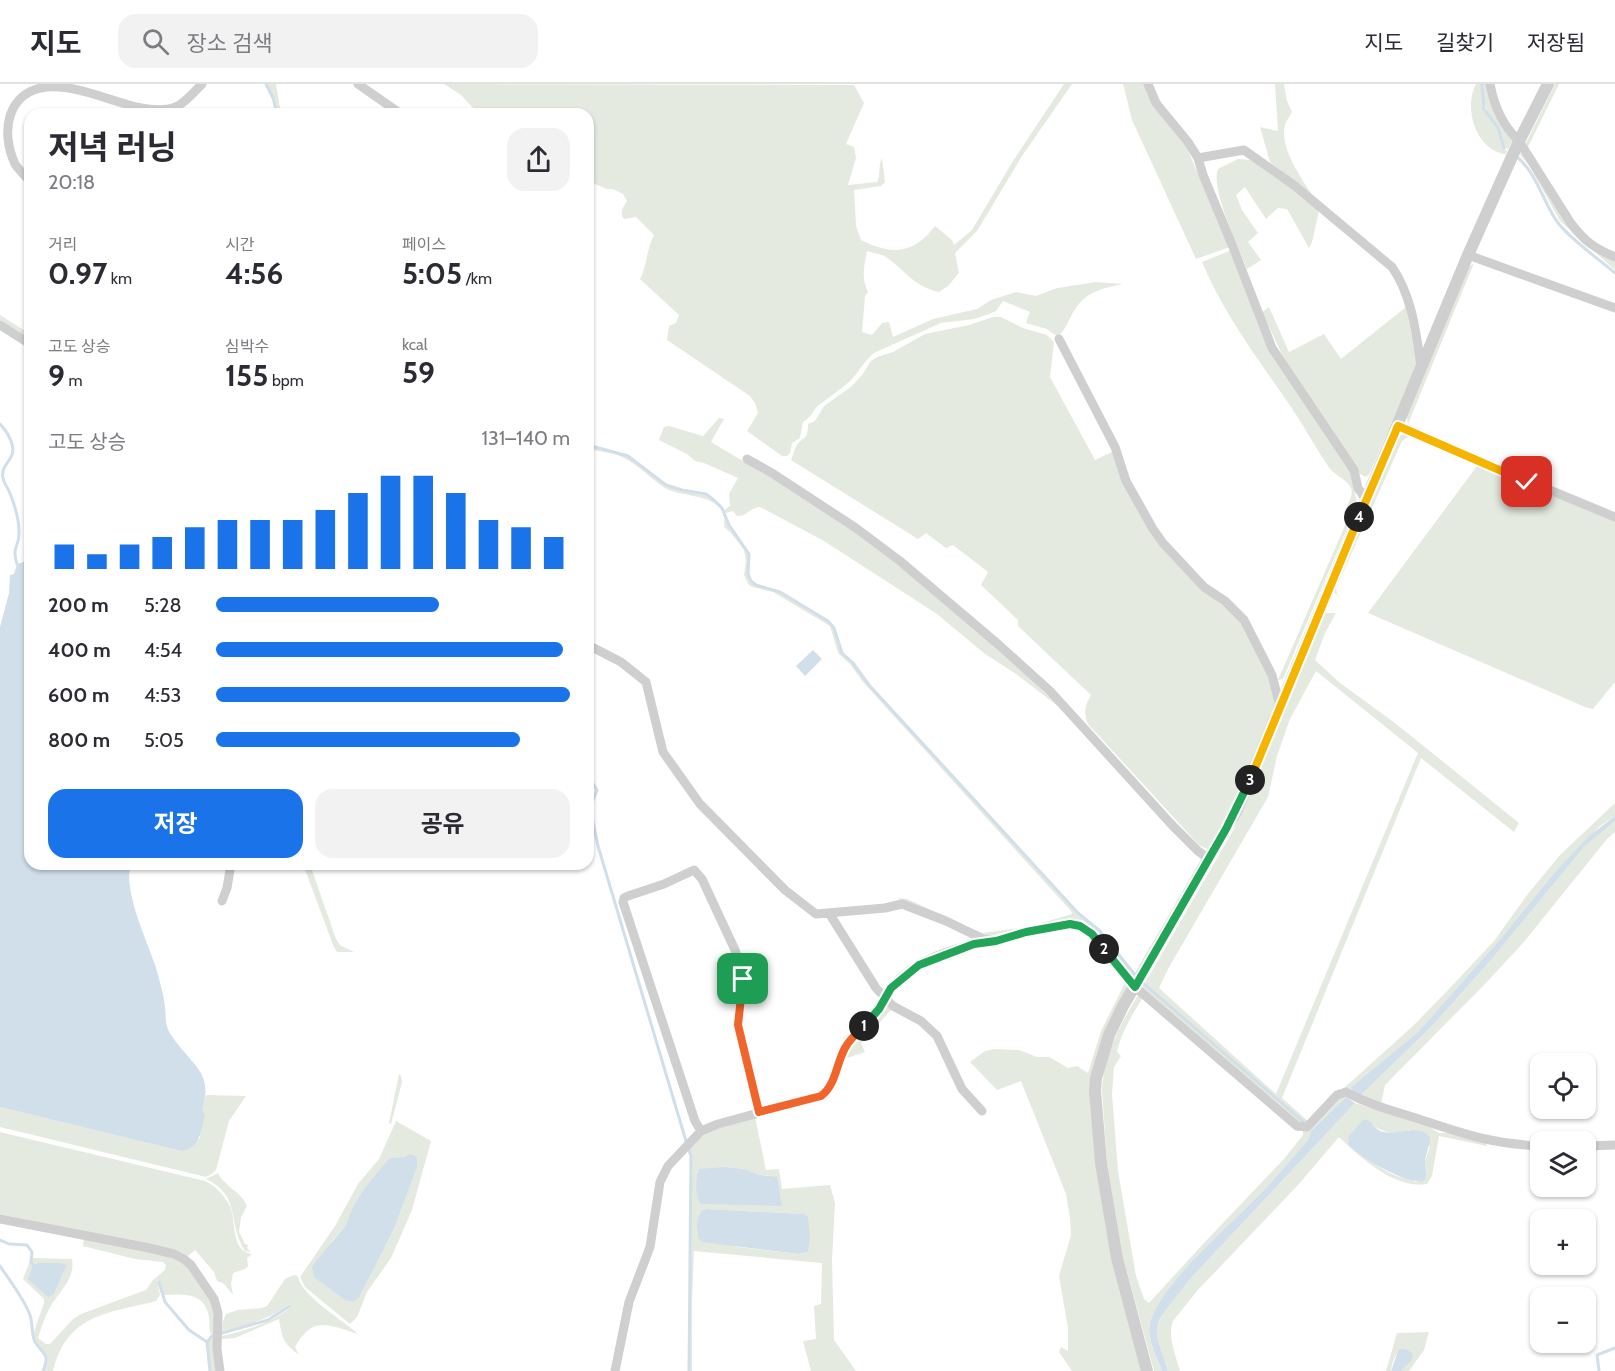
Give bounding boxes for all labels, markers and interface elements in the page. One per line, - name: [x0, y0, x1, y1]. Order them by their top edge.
- search box: [118, 14, 538, 68]
- icon: search: [139, 25, 172, 58]
- text: 지도: [30, 26, 82, 60]
- text: 장소 검색: [187, 30, 272, 57]
- text: 지도: [1364, 30, 1403, 55]
- text: 길찾기: [1436, 30, 1494, 55]
- text: 저장됨: [1527, 30, 1585, 55]
- text: 저녁 러닝: [48, 127, 177, 167]
- button: share: [507, 128, 570, 191]
- text: 20:18: [48, 170, 95, 194]
- text: 거리: [48, 235, 77, 254]
- text: 시간: [225, 235, 254, 254]
- text: 페이스: [402, 235, 446, 254]
- text: 0.97: [48, 255, 107, 292]
- text: 4:56: [225, 255, 283, 292]
- text: 5:05: [402, 255, 462, 292]
- text: km: [107, 269, 132, 288]
- text: /km: [462, 269, 492, 288]
- text: kcal: [402, 335, 428, 354]
- text: 고도 상승: [48, 337, 110, 356]
- text: 심박수: [225, 337, 269, 356]
- text: 59: [402, 354, 435, 391]
- text: 9: [48, 357, 65, 394]
- text: 155: [225, 357, 268, 394]
- text: m: [65, 371, 83, 390]
- text: bpm: [268, 371, 304, 390]
- text: 131–140 m: [481, 426, 570, 450]
- text: 고도 상승: [48, 430, 126, 454]
- pin: [1501, 456, 1552, 507]
- icon: check: [1510, 465, 1543, 498]
- pin: 4: [1344, 502, 1374, 532]
- text: 4: [1354, 507, 1364, 526]
- text: 200 m: [48, 593, 109, 617]
- text: 5:28: [144, 593, 182, 617]
- text: 400 m: [48, 638, 111, 662]
- text: 4:54: [144, 638, 182, 662]
- text: 600 m: [48, 683, 109, 707]
- text: 4:53: [144, 683, 181, 707]
- text: 800 m: [48, 728, 110, 752]
- text: 5:05: [144, 728, 184, 752]
- pin: 3: [1235, 765, 1265, 795]
- text: 3: [1246, 770, 1254, 789]
- button: 저장: [48, 789, 303, 858]
- button: 공유: [315, 789, 570, 858]
- pin: 2: [1089, 934, 1119, 964]
- text: 2: [1100, 939, 1108, 958]
- pin: [717, 953, 768, 1004]
- icon: arrive: [726, 962, 759, 995]
- pin: 1: [849, 1011, 879, 1041]
- text: 1: [861, 1016, 867, 1035]
- map controls: [1530, 1053, 1596, 1353]
- button: locate: [1530, 1053, 1596, 1119]
- button: layers: [1530, 1131, 1596, 1197]
- button: +: [1530, 1209, 1596, 1275]
- button: −: [1530, 1287, 1596, 1353]

